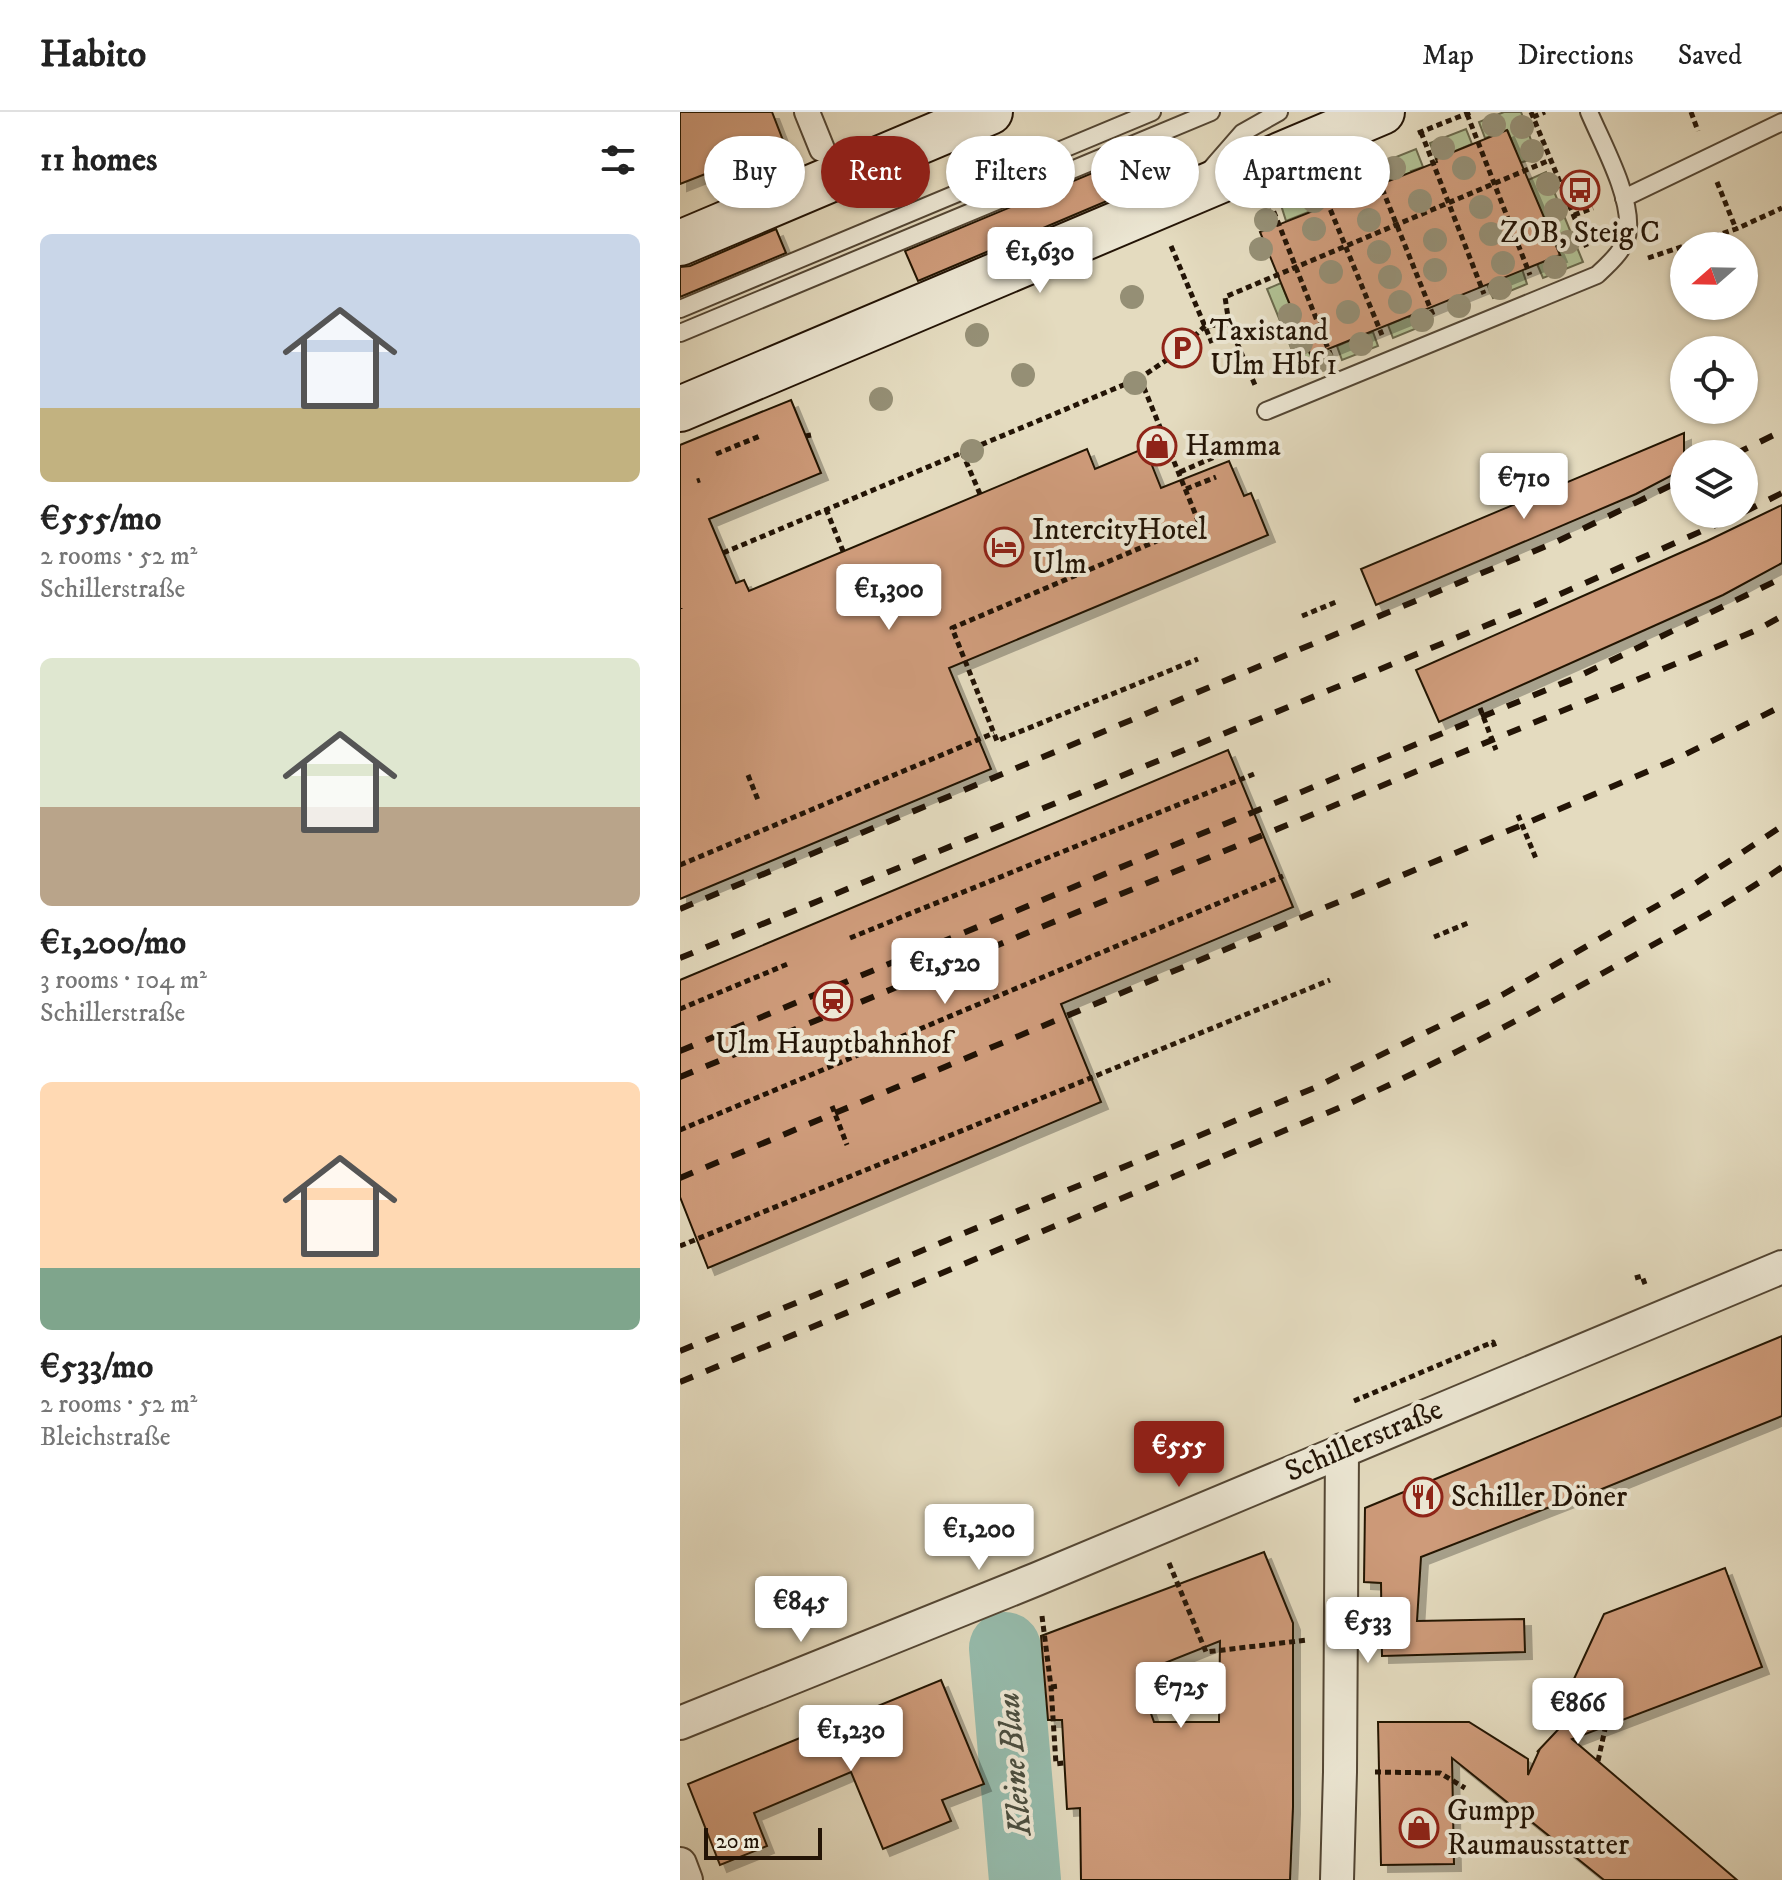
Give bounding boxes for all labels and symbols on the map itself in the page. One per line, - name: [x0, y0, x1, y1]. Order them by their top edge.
- bus stop icon: ZOB, Steig C: [1559, 169, 1601, 211]
- place label: ZOB, Steig C: [1500, 215, 1660, 252]
- pin: €1,630: [975, 227, 1105, 295]
- north arrow: [1670, 232, 1758, 320]
- place label: Taxistand Ulm Hbf 1: [1210, 313, 1337, 384]
- parking icon: Taxistand Ulm Hbf 1: [1161, 327, 1203, 369]
- shop icon: Hamma: [1136, 425, 1178, 467]
- place label: Hamma: [1185, 428, 1281, 465]
- pin: €710: [1477, 453, 1571, 521]
- place label: IntercityHotel Ulm: [1032, 512, 1207, 583]
- hotel icon: IntercityHotel Ulm: [983, 526, 1025, 568]
- pin: €1,300: [824, 564, 954, 632]
- pin: €1,520: [880, 938, 1010, 1006]
- station icon: Ulm Hauptbahnhof: [812, 980, 854, 1022]
- place label: Ulm Hauptbahnhof: [715, 1026, 956, 1063]
- street label: Schillerstraße: [1280, 1391, 1448, 1491]
- pin: €555: [1132, 1421, 1226, 1489]
- restaurant icon: Schiller Döner: [1402, 1476, 1444, 1518]
- place label: Schiller Döner: [1451, 1479, 1627, 1516]
- pin: €1,200: [914, 1504, 1044, 1572]
- pin: €845: [754, 1576, 848, 1644]
- pin: €533: [1321, 1597, 1415, 1665]
- pin: €725: [1134, 1662, 1228, 1730]
- pin: €866: [1531, 1678, 1625, 1746]
- water label: Kleine Blau: [989, 1690, 1041, 1839]
- pin: €1,230: [786, 1705, 916, 1773]
- place label: Gumpp Raumausstatter: [1447, 1793, 1629, 1864]
- shop icon: Gumpp Raumausstatter: [1398, 1807, 1440, 1849]
- scale bar: [704, 1824, 822, 1860]

